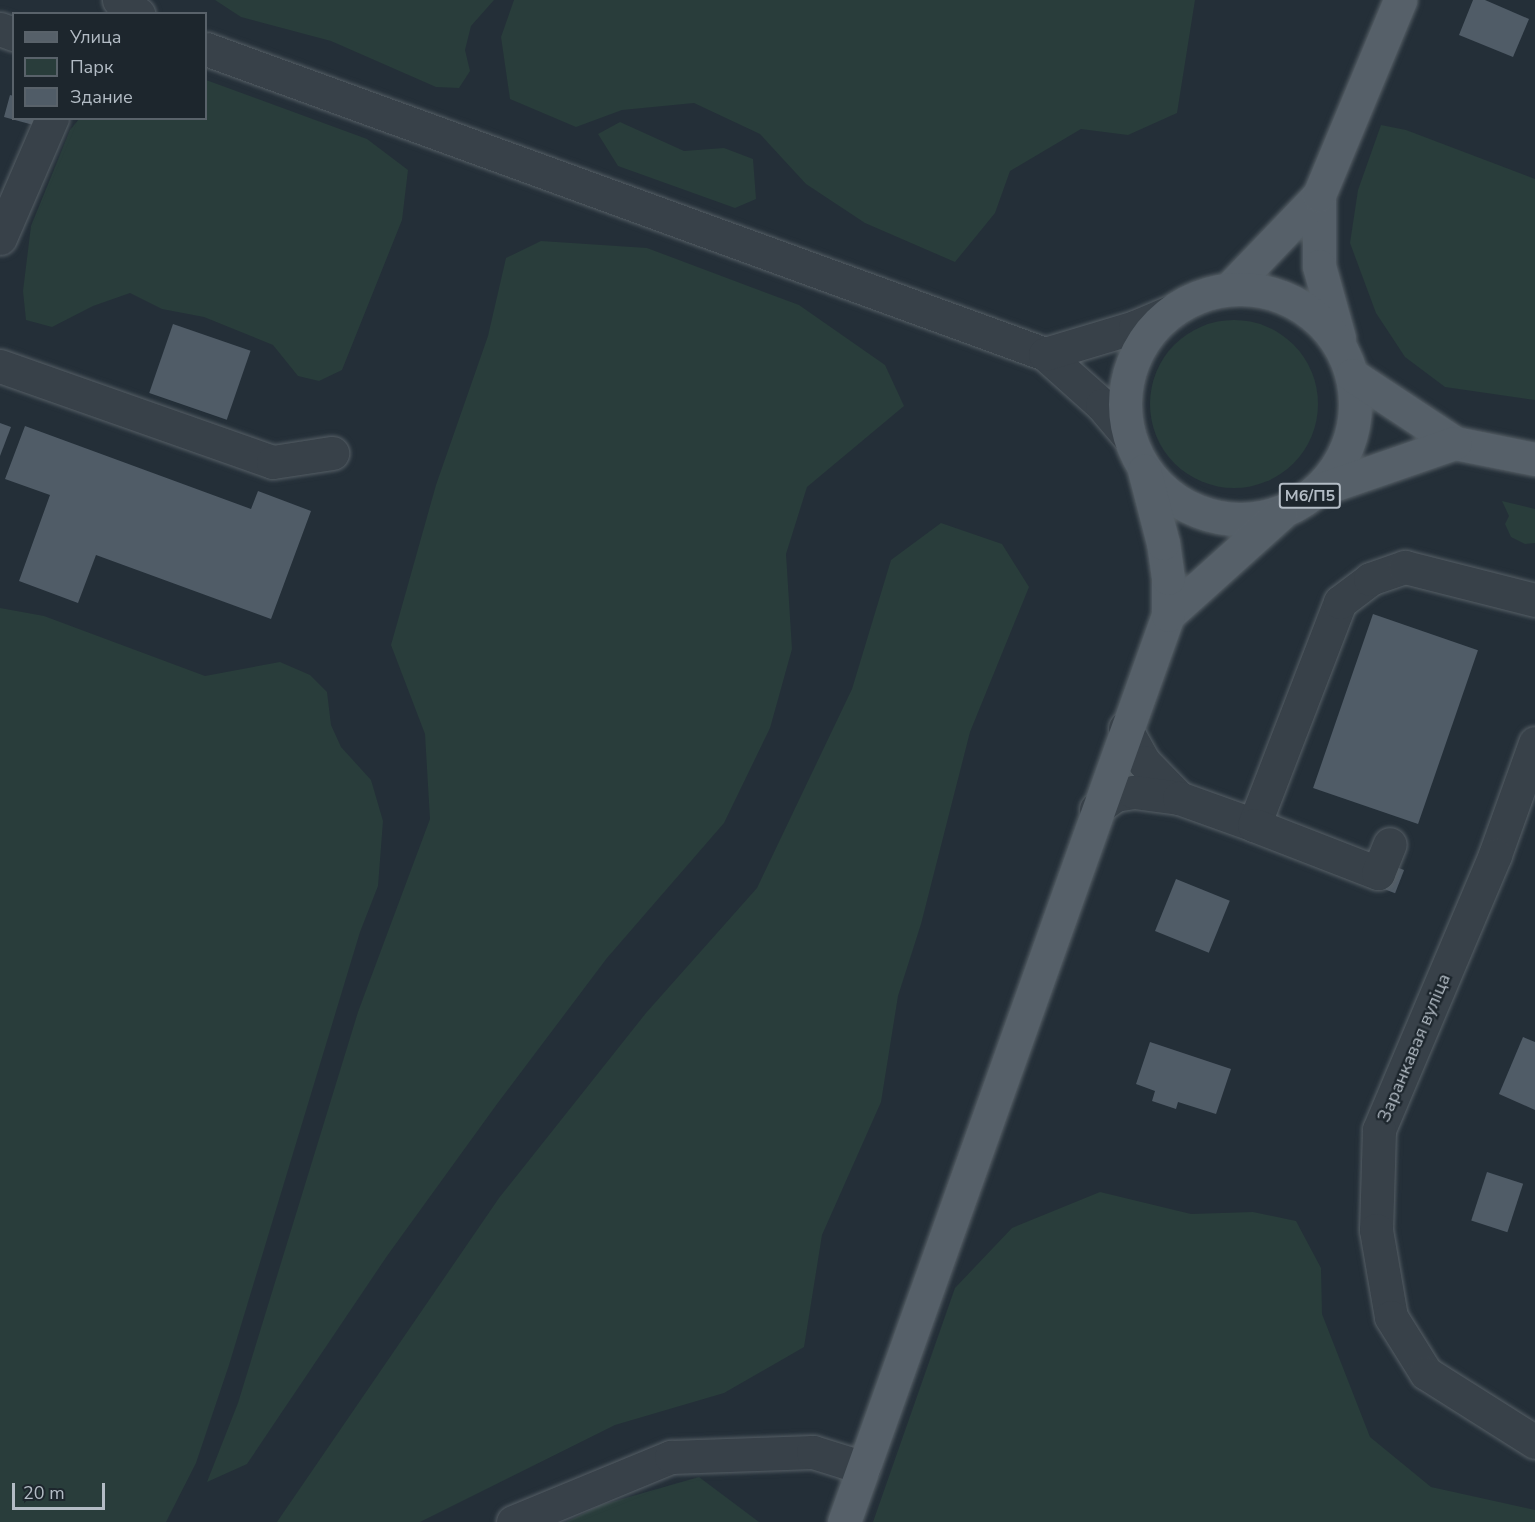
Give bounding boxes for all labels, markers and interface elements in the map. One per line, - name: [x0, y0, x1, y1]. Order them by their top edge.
- legend: [12, 12, 207, 120]
- text: Улица: [70, 25, 121, 49]
- text: Парк: [70, 55, 113, 79]
- text: Здание: [70, 85, 133, 109]
- road number: М6/П5: [1278, 483, 1342, 509]
- street label: Заранкавая вуліца: [1373, 971, 1455, 1125]
- scale bar: [15, 1471, 108, 1509]
- text: 20 m: [23, 1481, 65, 1505]

